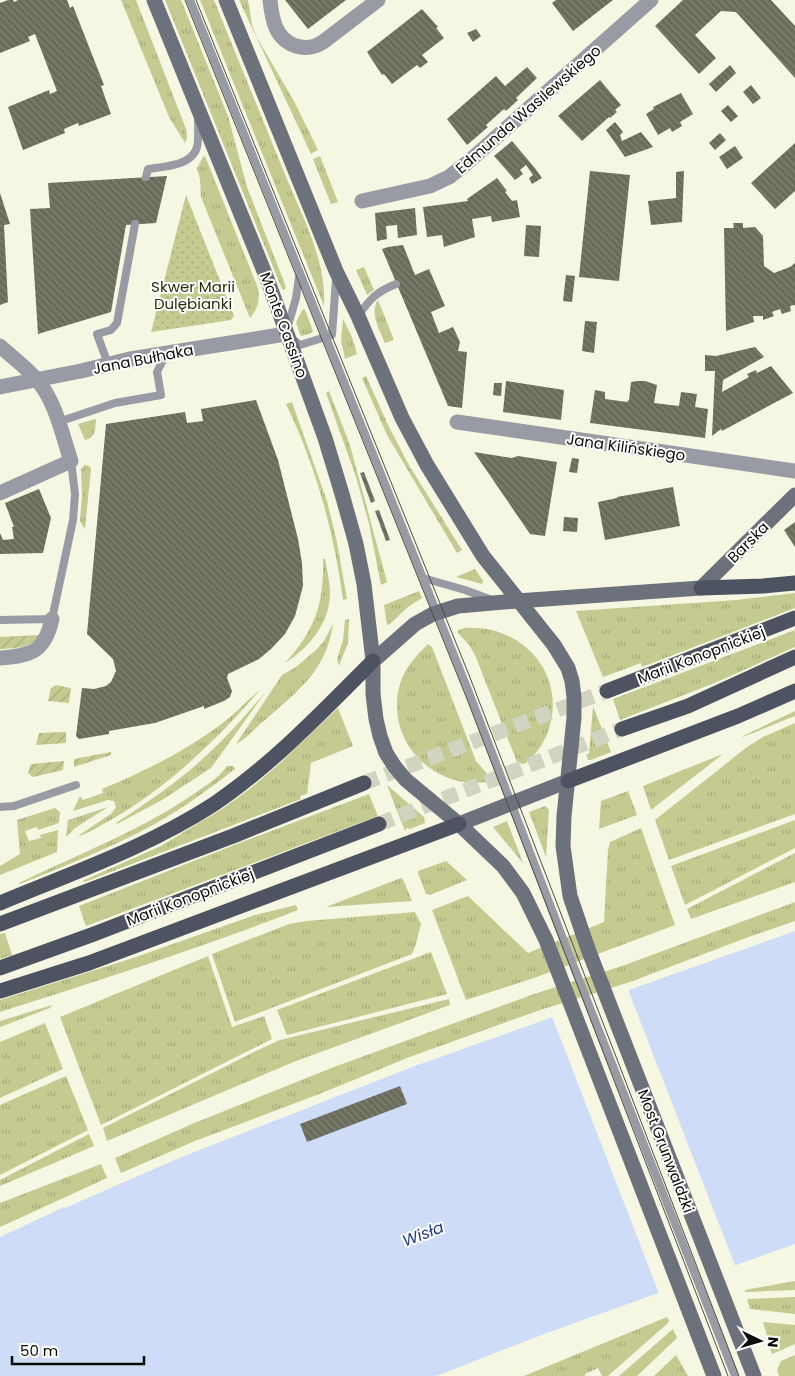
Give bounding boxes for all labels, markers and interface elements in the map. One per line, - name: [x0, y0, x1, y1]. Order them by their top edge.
- street label: Edmunda Wasilewskiego: [451, 40, 605, 178]
- street label: Monte Cassino: [255, 269, 313, 381]
- park label: Skwer Marii Dulębianki: [151, 276, 235, 314]
- street label: Jana Bułhaka: [91, 339, 195, 379]
- street label: Jana Kilińskiego: [565, 428, 687, 466]
- street label: Barska: [723, 517, 773, 567]
- street label: Marii Konopnickiej: [634, 621, 768, 689]
- street label: Marii Konopnickiej: [123, 863, 257, 931]
- street label: Most Grunwaldzki: [633, 1086, 699, 1216]
- water label: Wisła: [399, 1216, 447, 1252]
- north arrow: [735, 1316, 785, 1366]
- scale bar: [12, 1334, 145, 1366]
- text: N: [763, 1336, 783, 1348]
- text: 50 m: [20, 1340, 58, 1361]

